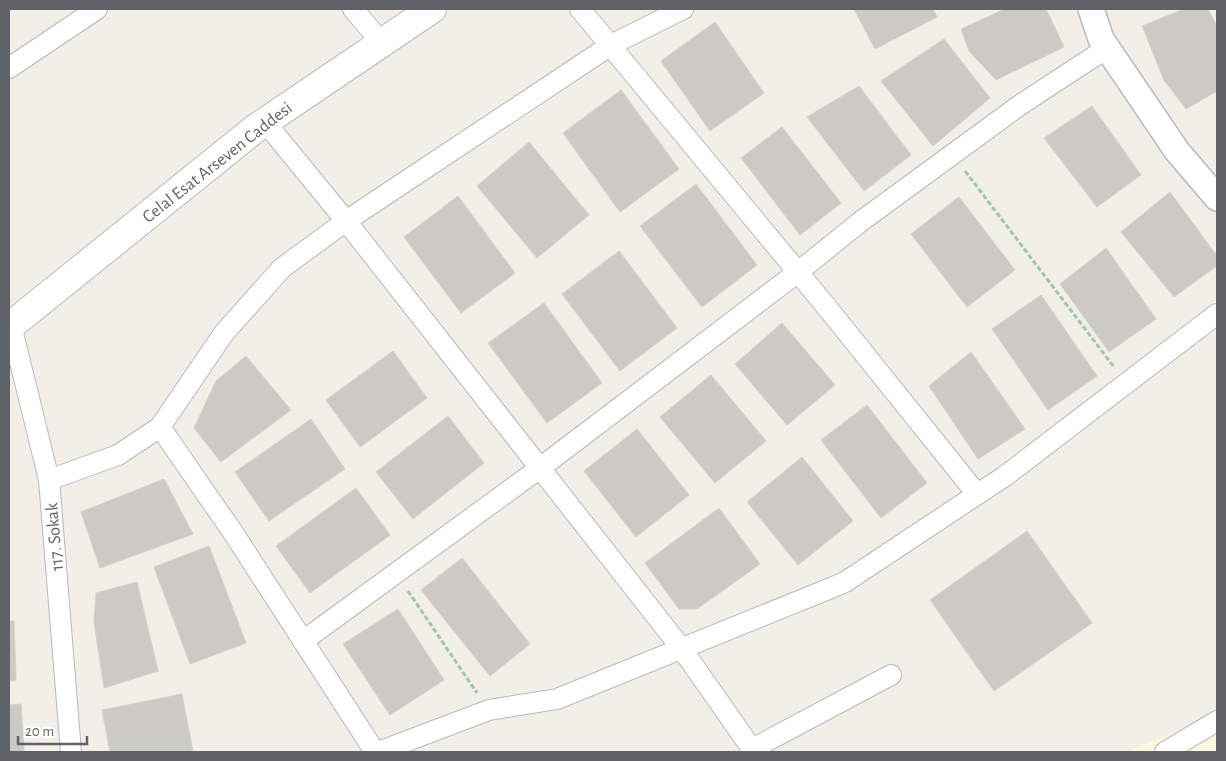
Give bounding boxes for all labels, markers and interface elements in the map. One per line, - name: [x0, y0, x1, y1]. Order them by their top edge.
- street label: Celal Esat Arseven Caddesi: [139, 99, 296, 227]
- street label: 117. Sokak: [43, 501, 67, 572]
- scale bar: [18, 714, 86, 746]
- text: 20 m: [25, 724, 54, 739]

